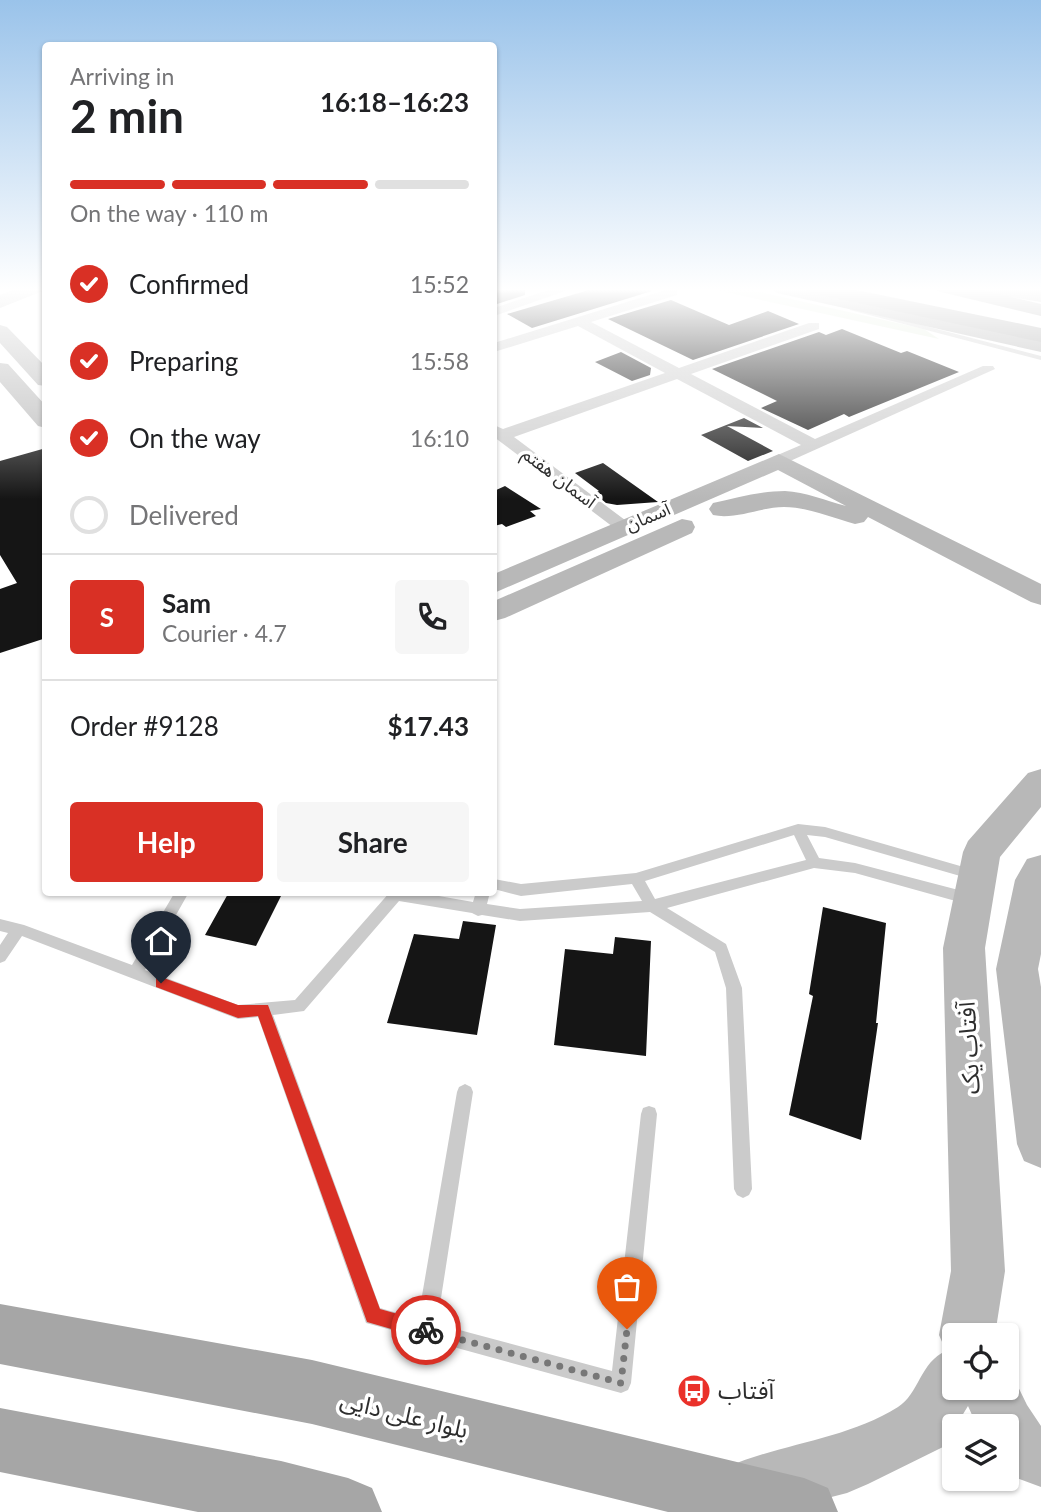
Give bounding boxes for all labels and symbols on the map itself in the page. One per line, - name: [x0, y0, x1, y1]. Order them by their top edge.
- street label: آسمان هفتم: [516, 442, 602, 515]
- street label: آسمان: [622, 497, 674, 536]
- pin: [131, 911, 191, 983]
- street label: آفتاب یک: [951, 1000, 985, 1095]
- pin: [597, 1257, 657, 1329]
- courier: [391, 1295, 461, 1365]
- bus stop icon: آفتاب: [675, 1372, 713, 1410]
- place label: آفتاب: [718, 1375, 775, 1405]
- street label: بلوار علی دایی: [337, 1384, 471, 1444]

